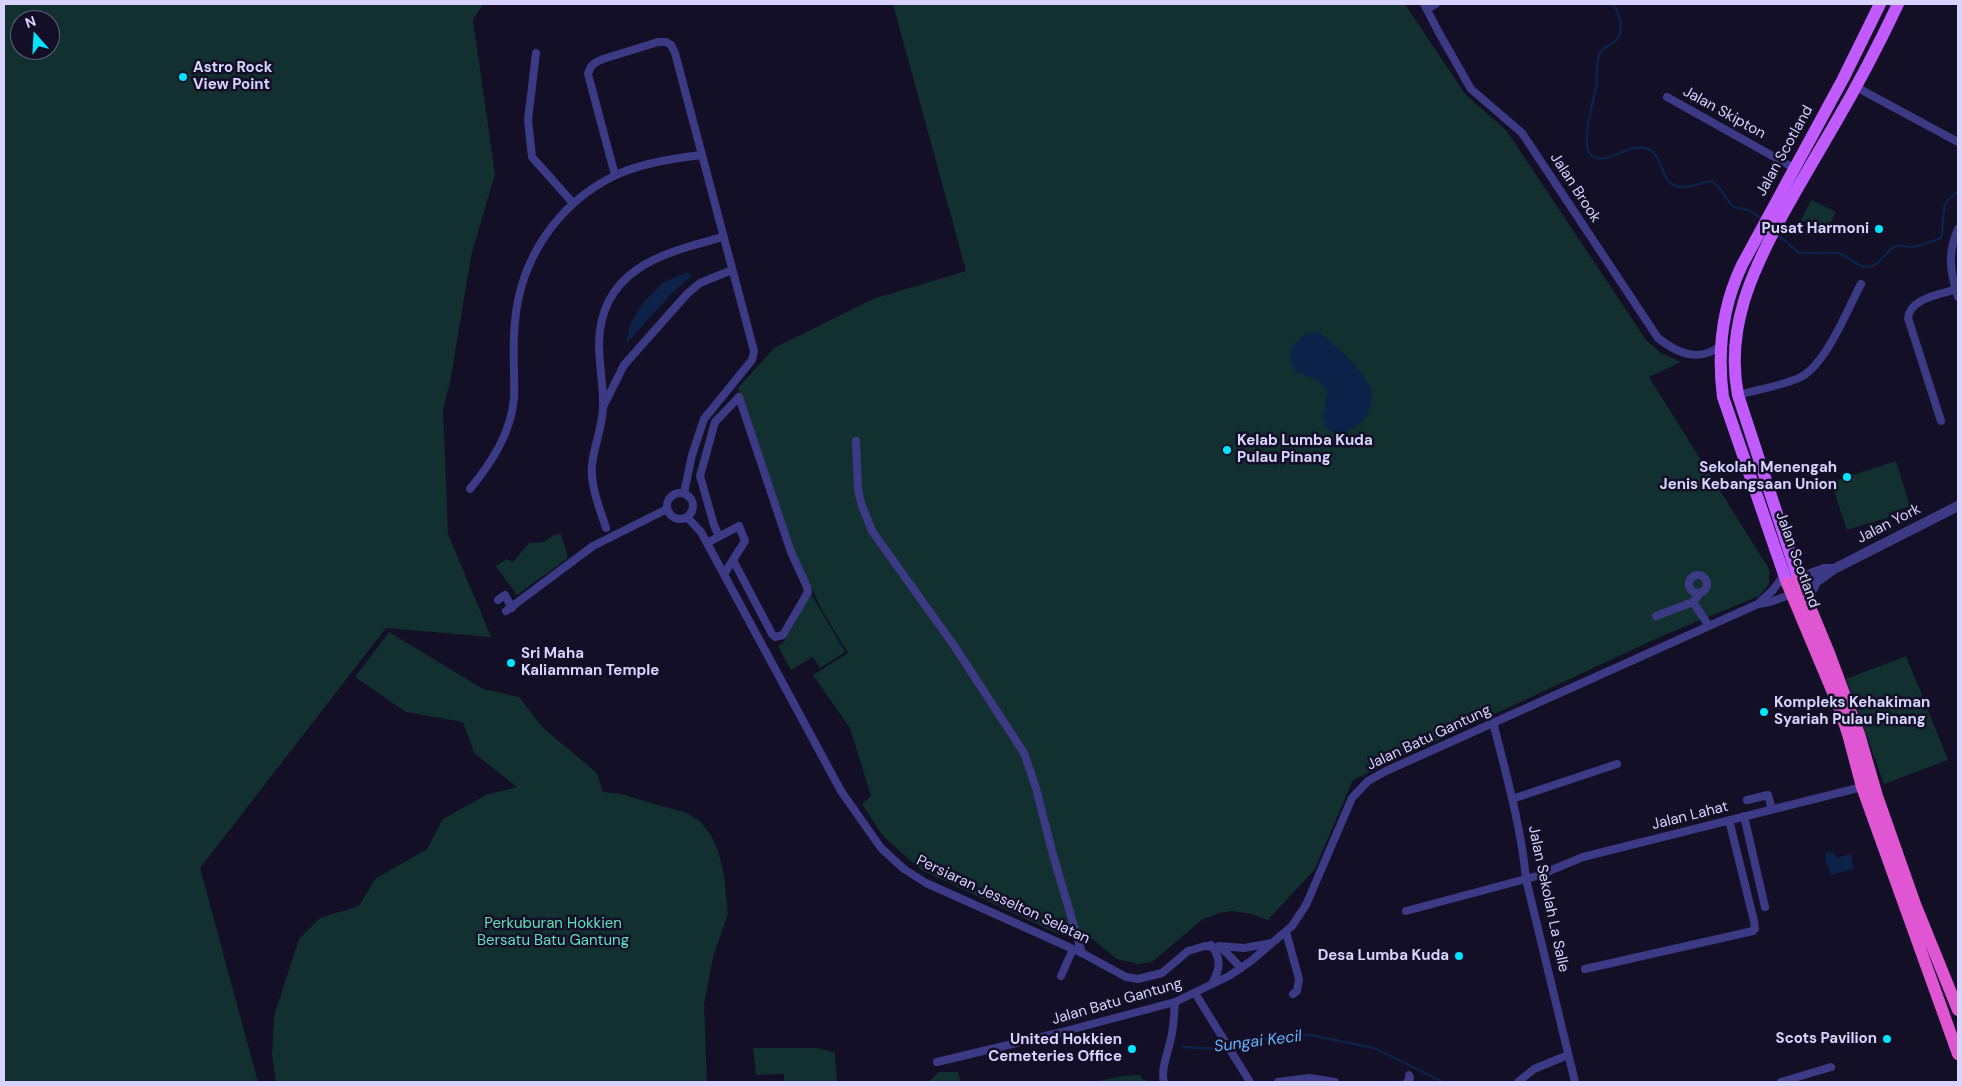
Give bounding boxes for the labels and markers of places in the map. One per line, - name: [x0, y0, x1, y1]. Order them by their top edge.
- place label: Astro Rock View Point: [193, 59, 273, 94]
- marker: Astro Rock View Point: [177, 71, 189, 83]
- place label: Pusat Harmoni: [1762, 220, 1869, 238]
- marker: Pusat Harmoni: [1873, 223, 1885, 235]
- place label: Kelab Lumba Kuda Pulau Pinang: [1237, 432, 1373, 467]
- marker: Kelab Lumba Kuda Pulau Pinang: [1221, 444, 1233, 456]
- place label: Sekolah Menengah Jenis Kebangsaan Union: [1660, 459, 1837, 494]
- marker: Sekolah Menengah Jenis Kebangsaan Union: [1841, 471, 1853, 483]
- place label: Sri Maha Kaliamman Temple: [521, 645, 659, 680]
- marker: Sri Maha Kaliamman Temple: [505, 657, 517, 669]
- place label: Kompleks Kehakiman Syariah Pulau Pinang: [1774, 694, 1930, 729]
- marker: Kompleks Kehakiman Syariah Pulau Pinang: [1758, 706, 1770, 718]
- place label: Desa Lumba Kuda: [1318, 947, 1449, 965]
- marker: Desa Lumba Kuda: [1453, 950, 1465, 962]
- place label: Scots Pavilion: [1776, 1030, 1877, 1048]
- place label: United Hokkien Cemeteries Office: [988, 1031, 1122, 1066]
- marker: Scots Pavilion: [1881, 1033, 1893, 1045]
- marker: United Hokkien Cemeteries Office: [1126, 1043, 1138, 1055]

